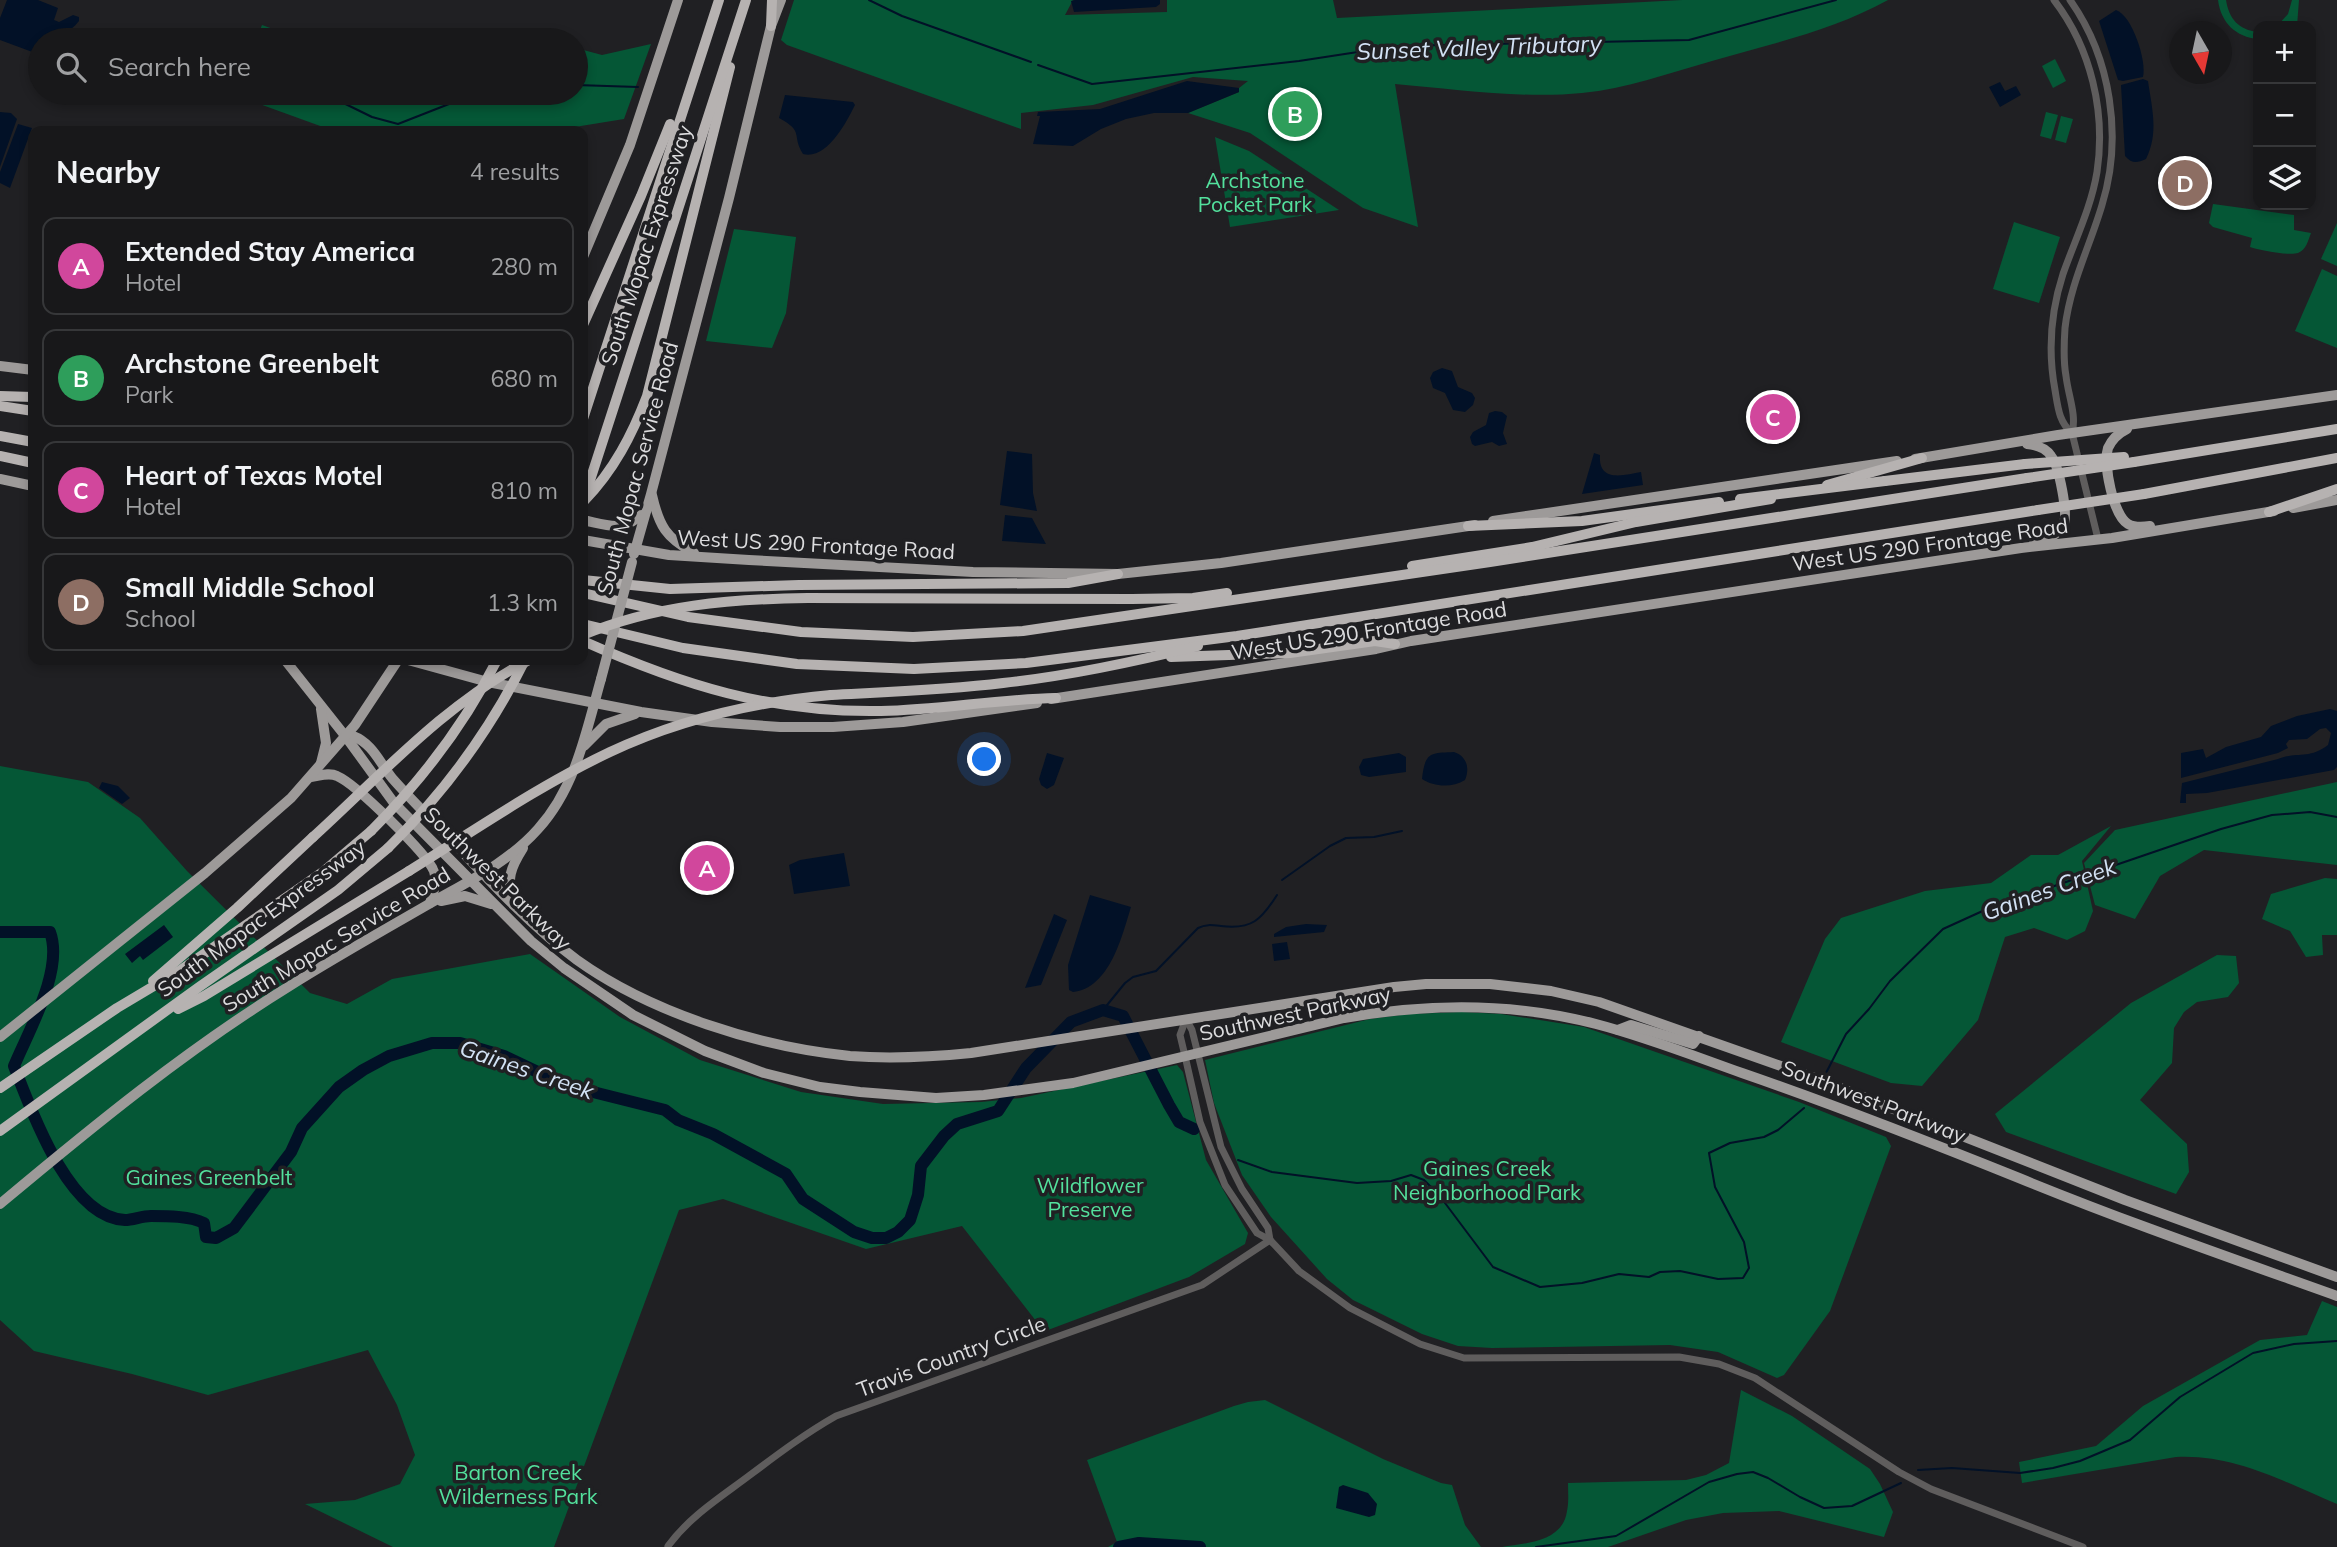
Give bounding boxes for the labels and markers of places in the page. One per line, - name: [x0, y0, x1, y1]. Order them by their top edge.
- pin: B: [1272, 88, 1318, 140]
- pin: D: [2162, 157, 2208, 209]
- pin: C: [1750, 391, 1796, 443]
- pin: A: [684, 842, 730, 894]

